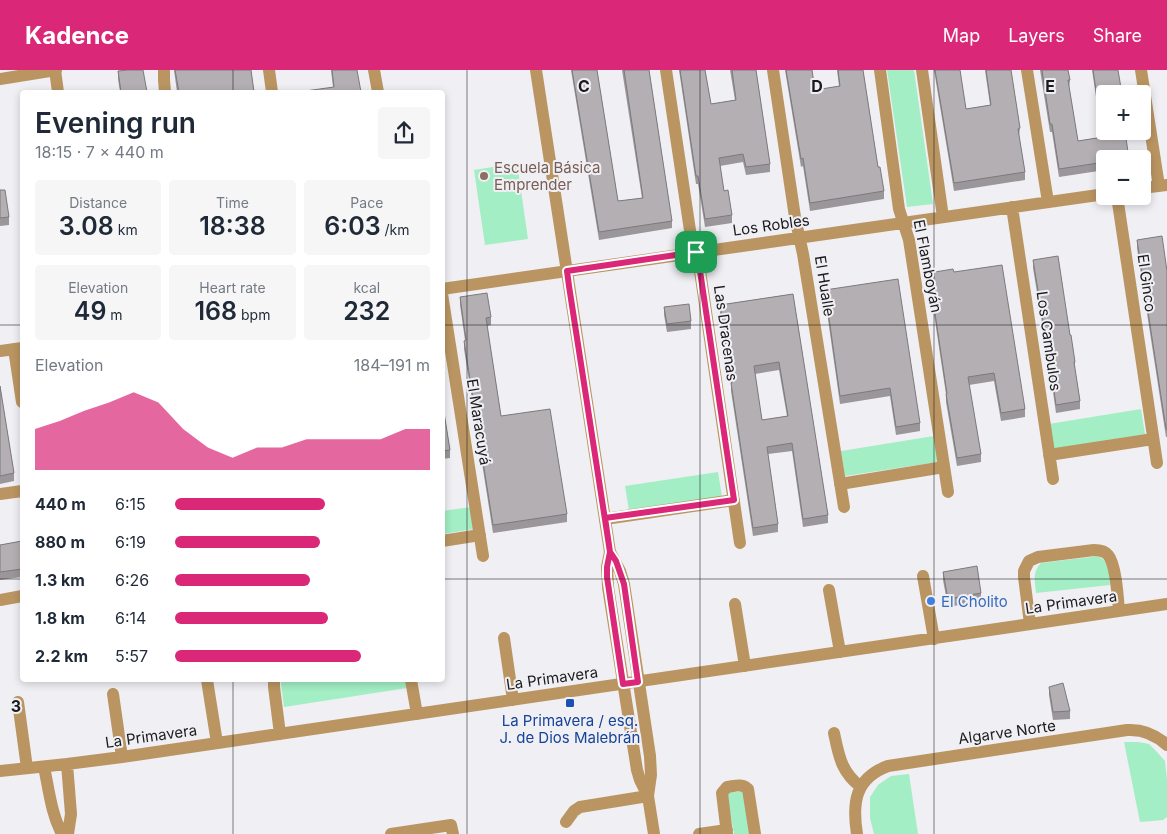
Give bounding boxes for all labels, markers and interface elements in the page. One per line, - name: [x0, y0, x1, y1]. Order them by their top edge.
- text: Kadence: [25, 21, 129, 50]
- text: Map: [943, 25, 980, 46]
- text: Layers: [1008, 25, 1065, 46]
- text: Share: [1093, 25, 1142, 46]
- text: C: [578, 76, 590, 96]
- text: D: [811, 76, 823, 96]
- text: E: [1045, 76, 1055, 96]
- map controls: [1096, 85, 1151, 205]
- button: +: [1096, 85, 1151, 140]
- text: Evening run: [35, 106, 196, 140]
- button: share: [378, 107, 430, 159]
- text: 18:15 · 7 × 440 m: [35, 142, 164, 162]
- button: −: [1096, 150, 1151, 205]
- place label: Escuela Básica Emprender: [494, 158, 600, 194]
- marker: Escuela Básica Emprender: [478, 170, 490, 182]
- text: Distance: [69, 194, 127, 211]
- text: Time: [216, 194, 249, 211]
- text: Pace: [350, 194, 383, 211]
- street label: Los Robles: [731, 210, 811, 240]
- text: 3.08: [59, 211, 114, 241]
- text: 18:38: [199, 211, 266, 241]
- text: 6:03: [324, 211, 381, 241]
- street label: El Flamboyán: [910, 218, 946, 314]
- text: km: [114, 221, 138, 238]
- text: /km: [381, 221, 409, 238]
- pin: [675, 231, 717, 273]
- icon: arrive: [682, 238, 710, 266]
- street label: El Ginco: [1134, 253, 1160, 313]
- street label: El Hualle: [811, 254, 839, 318]
- text: Elevation: [68, 279, 128, 296]
- text: Heart rate: [199, 279, 266, 296]
- text: kcal: [353, 279, 380, 296]
- street label: Las Dracenas: [710, 284, 742, 382]
- street label: Los Cambulos: [1033, 290, 1065, 392]
- text: 49: [74, 296, 106, 326]
- text: 168: [195, 296, 237, 326]
- text: 232: [343, 296, 390, 326]
- text: m: [106, 306, 123, 323]
- text: bpm: [237, 306, 270, 323]
- text: Elevation: [35, 355, 104, 375]
- text: 184–191 m: [354, 355, 430, 375]
- street label: El Maracuyá: [463, 377, 495, 467]
- text: 440 m: [35, 494, 86, 514]
- text: 6:15: [115, 494, 146, 514]
- text: 880 m: [35, 532, 85, 552]
- text: 6:19: [115, 532, 146, 552]
- text: 1.3 km: [35, 570, 85, 590]
- text: 6:26: [115, 570, 149, 590]
- street label: La Primavera: [1024, 586, 1118, 618]
- place label: El Cholito: [941, 592, 1008, 611]
- marker: El Cholito: [925, 595, 937, 607]
- text: 1.8 km: [35, 608, 85, 628]
- text: 6:14: [115, 608, 146, 628]
- text: 2.2 km: [35, 646, 88, 666]
- text: 5:57: [115, 646, 148, 666]
- street label: La Primavera: [505, 662, 599, 694]
- text: 3: [11, 696, 21, 716]
- marker: La Primavera / esq. J. de Dios Malebrán: [564, 697, 576, 709]
- place label: La Primavera / esq. J. de Dios Malebrán: [500, 711, 640, 747]
- street label: Algarve Norte: [957, 716, 1057, 748]
- street label: La Primavera: [104, 720, 198, 752]

